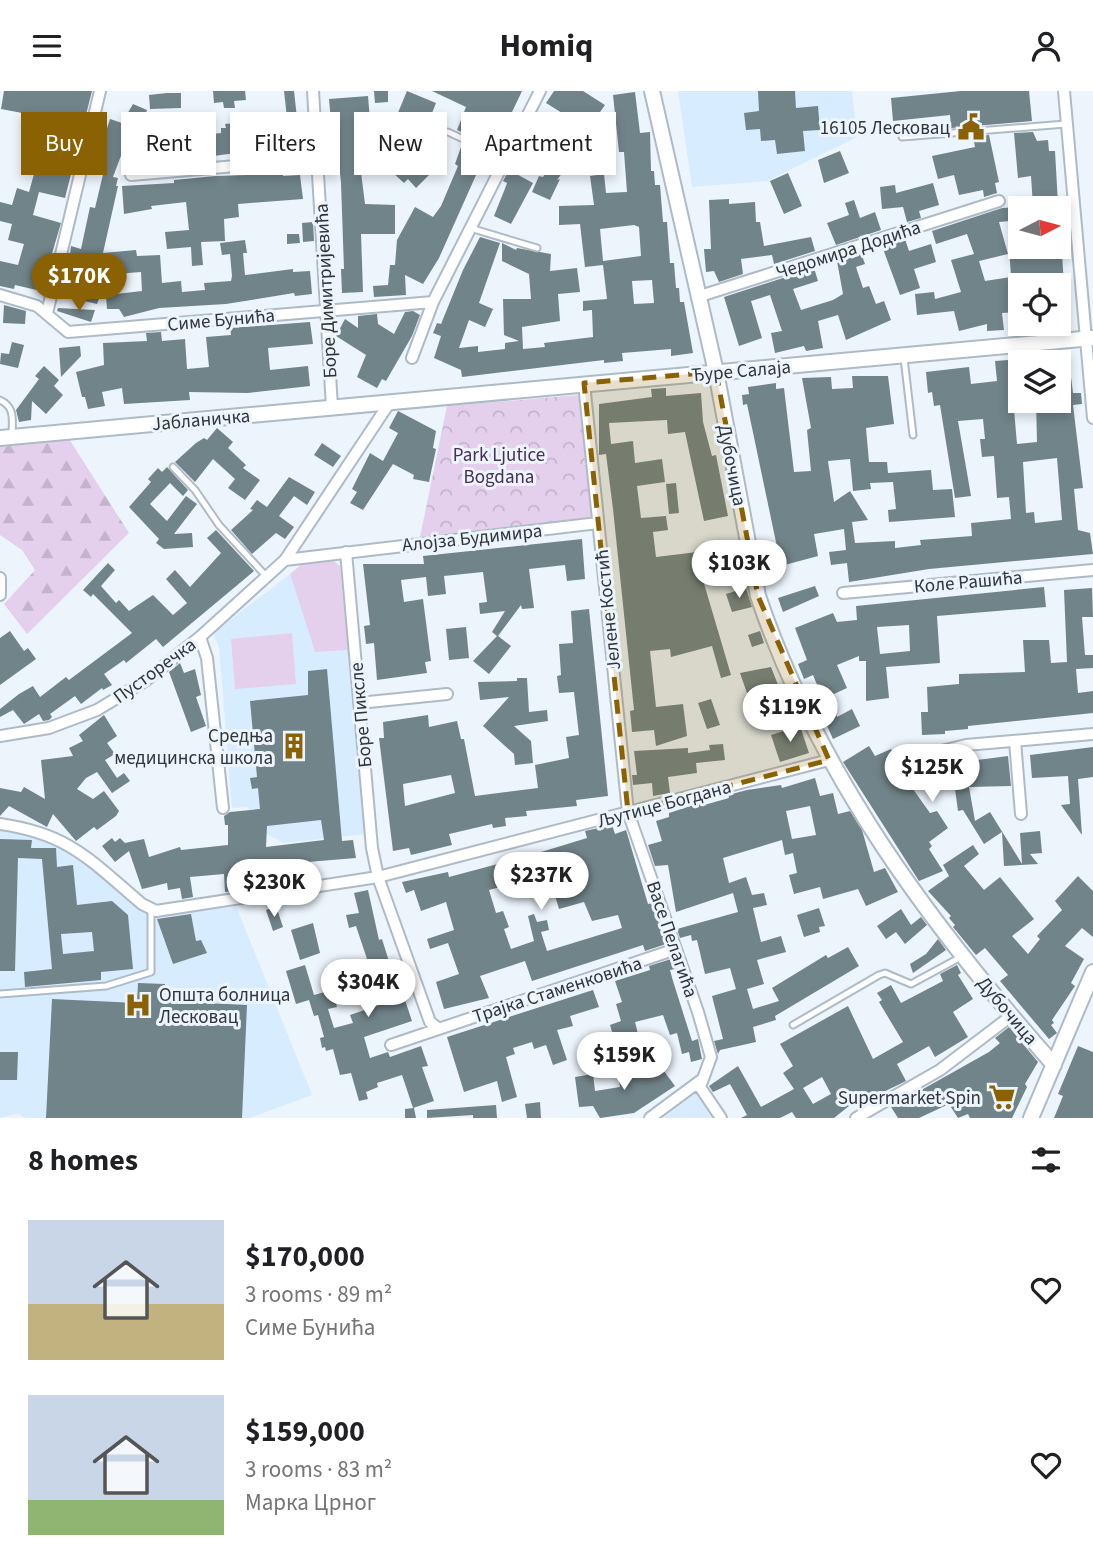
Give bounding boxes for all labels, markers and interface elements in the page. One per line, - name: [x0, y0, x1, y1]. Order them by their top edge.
- text: Homiq: [500, 23, 593, 69]
- icon: menu: [28, 27, 66, 65]
- icon: person: [1027, 27, 1065, 65]
- chip: Buy: [21, 112, 107, 175]
- chip: Rent: [121, 112, 216, 175]
- chip: Filters: [230, 112, 340, 175]
- chip: New: [354, 112, 447, 175]
- chip: Apartment: [461, 112, 616, 175]
- public building icon: 16105 Лесковац: [956, 112, 986, 142]
- place label: 16105 Лесковац: [820, 115, 950, 142]
- north arrow: [1008, 196, 1071, 259]
- map controls: [1008, 196, 1071, 413]
- street label: Боре Димитријевића: [308, 203, 345, 379]
- street label: Чедомира Додића: [773, 214, 924, 287]
- pin: $170K: [30, 253, 128, 313]
- text: $170K: [48, 259, 110, 292]
- button: locate: [1008, 273, 1071, 336]
- street label: Симе Бунића: [166, 302, 276, 339]
- button: layers: [1008, 350, 1071, 413]
- street label: Ђуре Салаја: [690, 354, 792, 389]
- street label: Јабланичка: [151, 403, 251, 438]
- street label: Дубочица: [710, 422, 753, 508]
- park label: Park Ljutice Bogdana: [453, 442, 545, 491]
- street label: Алојза Будимира: [401, 518, 544, 559]
- pin: $103K: [690, 540, 788, 600]
- text: $103K: [708, 546, 770, 579]
- street label: Јелене Костић: [589, 548, 628, 672]
- street label: Коле Рашића: [913, 564, 1023, 601]
- street label: Пусторечка: [108, 632, 202, 711]
- street label: Боре Пиксле: [343, 661, 380, 769]
- pin: $119K: [741, 685, 839, 744]
- text: $119K: [759, 690, 821, 723]
- place label: Средња медицинска школа: [114, 723, 273, 772]
- building icon: Средња медицинска школа: [279, 731, 309, 761]
- pin: $125K: [883, 745, 981, 804]
- text: $125K: [901, 750, 963, 783]
- street label: Љутице Богдана: [595, 774, 734, 835]
- pin: $237K: [492, 853, 590, 912]
- text: $237K: [510, 858, 572, 891]
- pin: $230K: [225, 859, 323, 919]
- text: $230K: [243, 865, 305, 898]
- street label: Васе Пелагића: [639, 877, 704, 1002]
- street label: Трајка Стаменковића: [469, 950, 646, 1031]
- pin: $304K: [319, 960, 417, 1019]
- text: $304K: [337, 965, 399, 998]
- street label: Дубочица: [970, 971, 1044, 1051]
- place label: Општа болница Лесковац: [159, 982, 290, 1031]
- hospital icon: Општа болница Лесковац: [123, 990, 153, 1020]
- pin: $159K: [575, 1033, 673, 1092]
- text: $159K: [593, 1038, 655, 1071]
- supermarket icon: Supermarket Spin: [987, 1082, 1017, 1112]
- place label: Supermarket Spin: [838, 1085, 981, 1112]
- text: 8 homes: [28, 1139, 138, 1182]
- icon: filters: [1027, 1141, 1065, 1179]
- text: $170,000: [245, 1235, 365, 1278]
- icon: home: [84, 1248, 168, 1332]
- icon: heart: [1027, 1271, 1065, 1309]
- text: 3 rooms · 89 m²: [245, 1278, 392, 1311]
- text: Симе Бунића: [245, 1311, 375, 1344]
- text: $159,000: [245, 1410, 365, 1453]
- icon: home: [84, 1423, 168, 1507]
- icon: heart: [1027, 1446, 1065, 1484]
- text: 3 rooms · 83 m²: [245, 1453, 392, 1486]
- text: Марка Црног: [245, 1486, 376, 1519]

